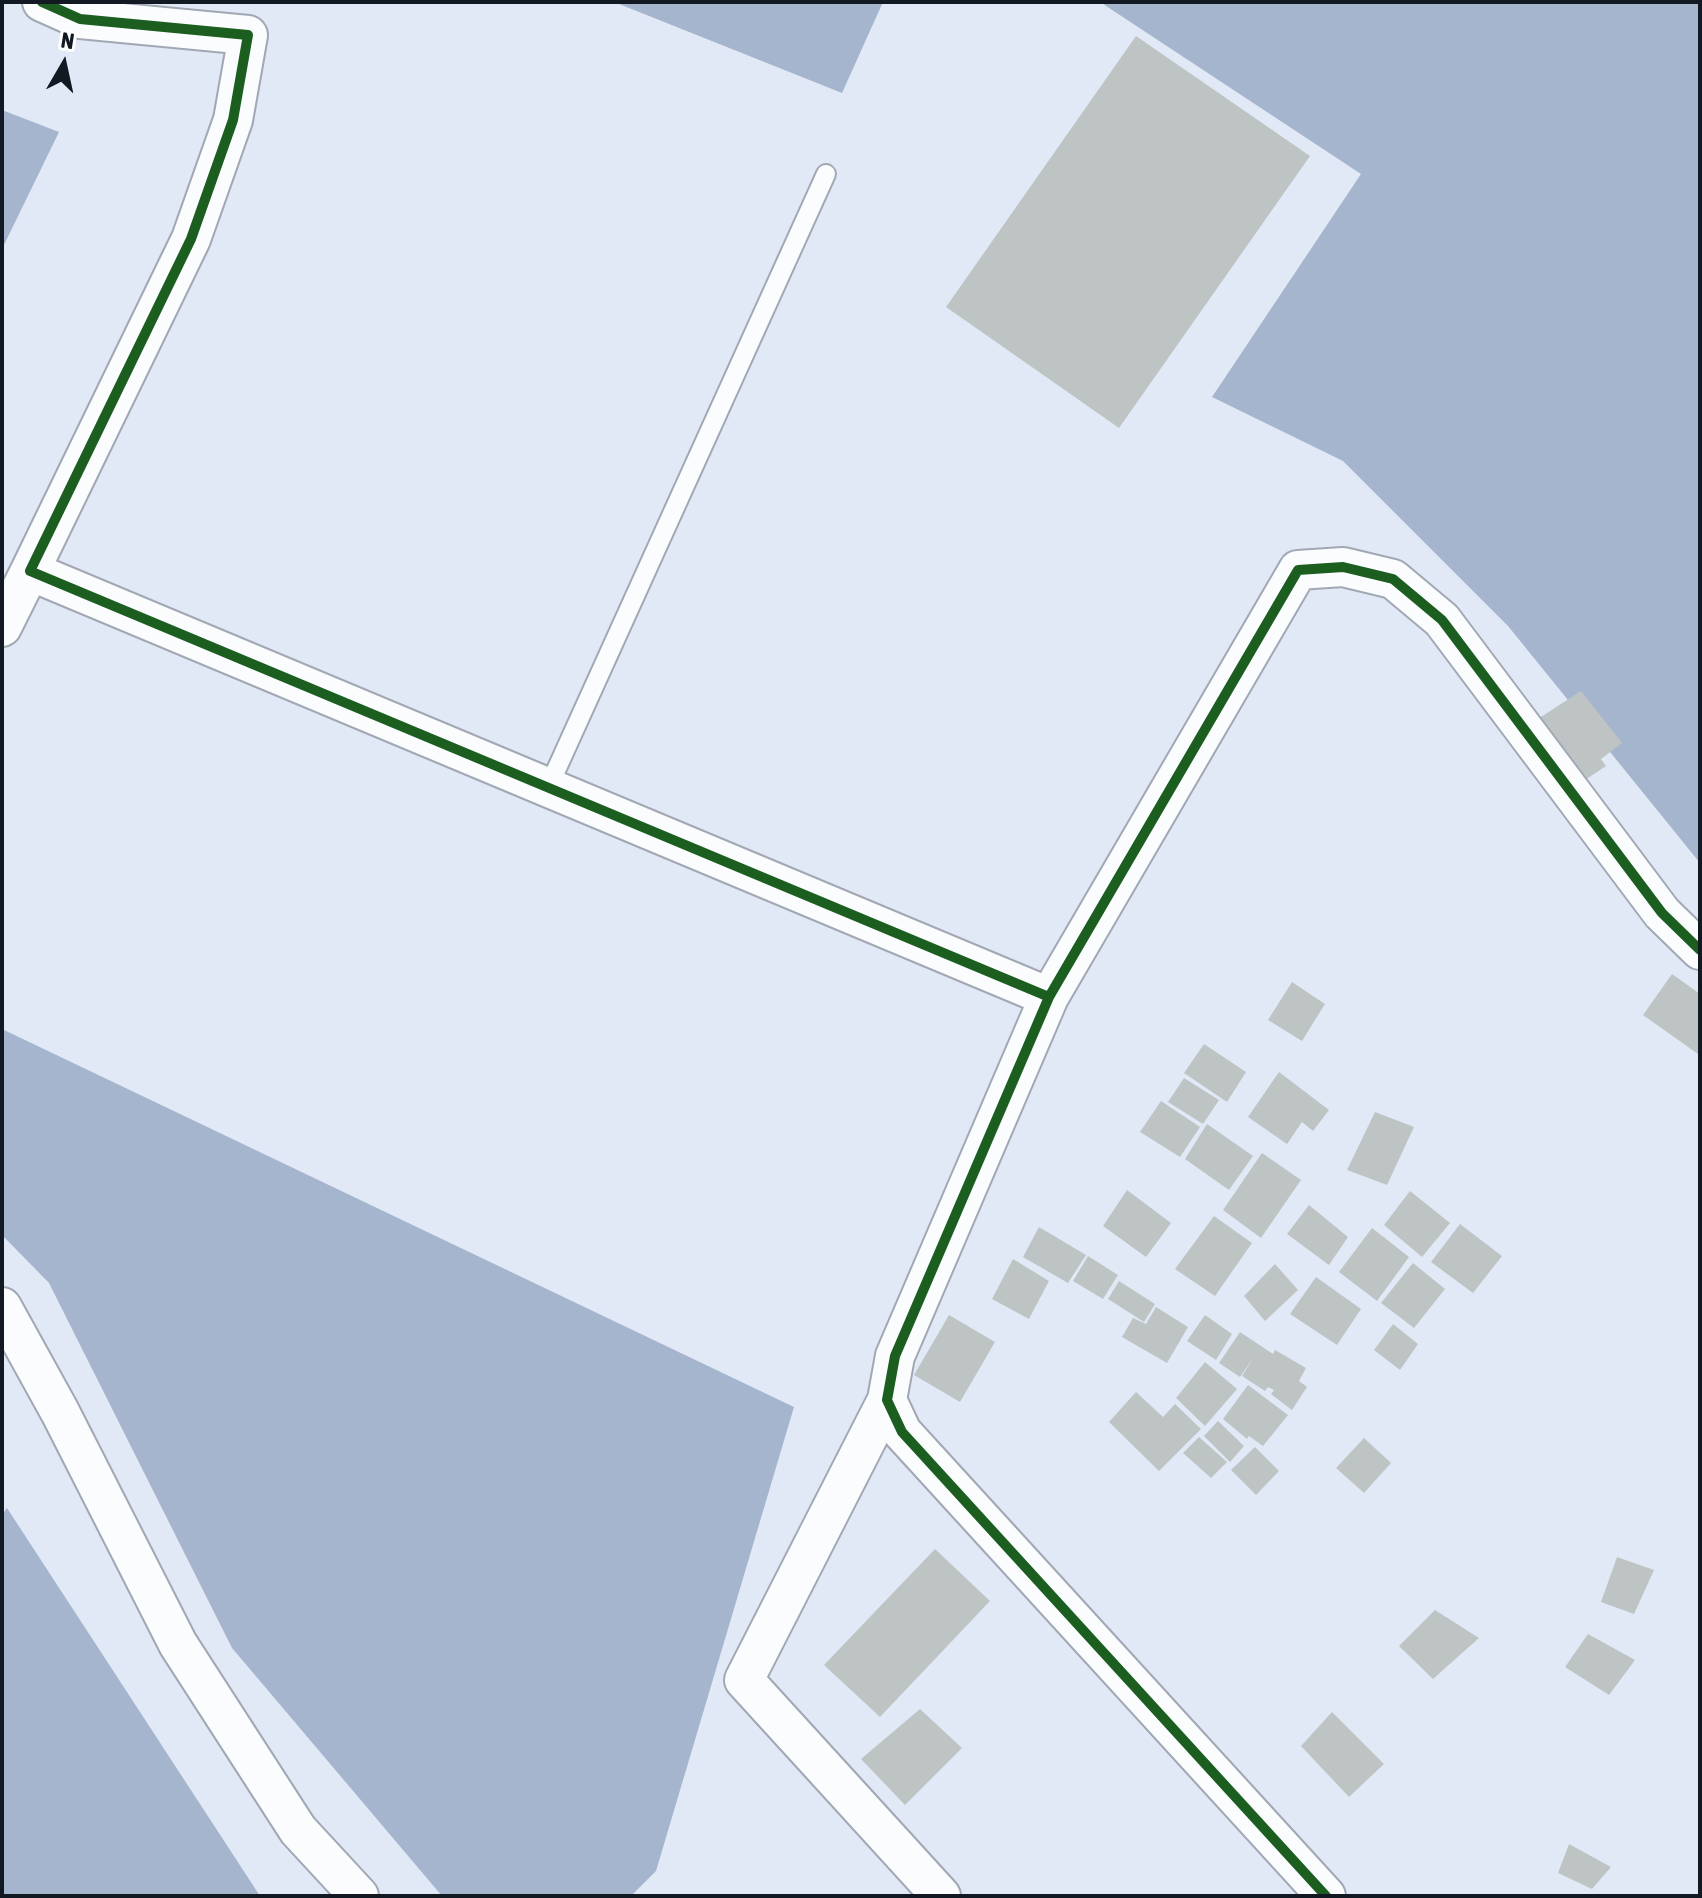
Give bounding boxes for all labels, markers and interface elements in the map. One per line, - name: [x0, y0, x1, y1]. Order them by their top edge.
- north arrow: [24, 24, 104, 104]
- text: N: [59, 26, 76, 54]

